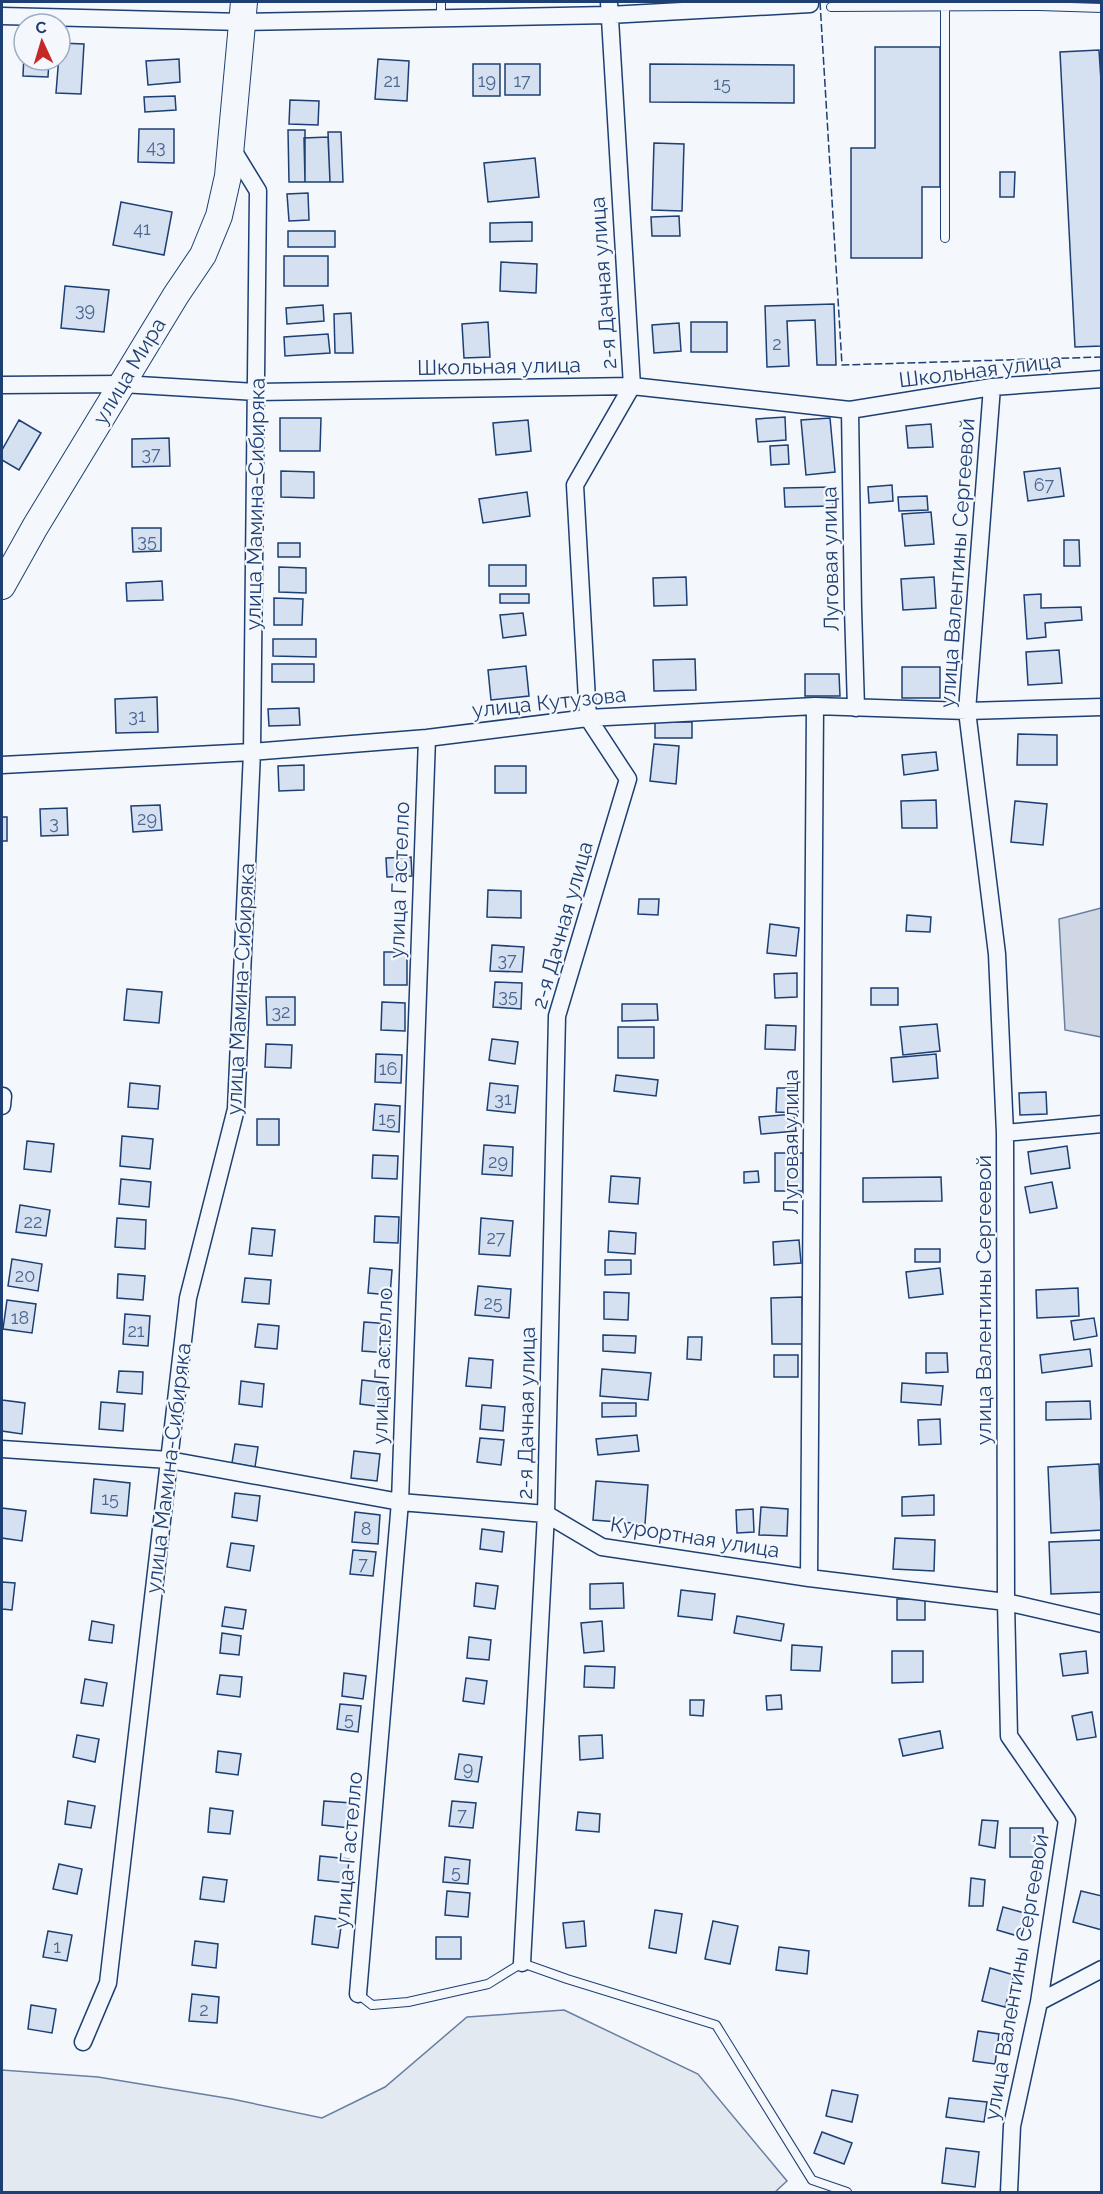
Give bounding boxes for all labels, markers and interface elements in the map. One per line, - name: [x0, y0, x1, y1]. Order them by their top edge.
- north arrow: [12, 12, 72, 72]
- text: С: [35, 18, 47, 37]
- house number: 21: [383, 70, 401, 91]
- house number: 19: [478, 70, 496, 91]
- house number: 17: [513, 70, 531, 91]
- house number: 15: [713, 73, 731, 94]
- house number: 43: [146, 136, 166, 157]
- street label: 2-я Дачная улица: [585, 196, 621, 370]
- house number: 41: [133, 218, 151, 239]
- house number: 39: [75, 299, 95, 320]
- street label: улица Мира: [87, 313, 171, 429]
- house number: 2: [772, 333, 782, 354]
- street label: Школьная улица: [897, 348, 1063, 392]
- street label: Школьная улица: [417, 352, 581, 380]
- street label: улица Мамина-Сибиряка: [240, 378, 270, 630]
- street label: улица Валентины Сергеевой: [934, 417, 980, 709]
- house number: 37: [141, 443, 161, 464]
- house number: 67: [1034, 474, 1055, 495]
- street label: Луговая улица: [816, 486, 844, 632]
- house number: 35: [137, 530, 157, 551]
- street label: улица Кутузова: [471, 681, 627, 723]
- house number: 31: [128, 705, 146, 726]
- street label: улица Гастелло: [384, 801, 414, 959]
- house number: 29: [137, 808, 157, 829]
- house number: 3: [49, 812, 59, 833]
- street label: 2-я Дачная улица: [526, 838, 598, 1012]
- street label: улица Мамина-Сибиряка: [221, 862, 259, 1116]
- house number: 37: [497, 949, 517, 970]
- house number: 35: [498, 985, 518, 1006]
- house number: 32: [272, 1001, 291, 1022]
- house number: 16: [379, 1058, 397, 1079]
- street label: Луговая улица: [778, 1069, 803, 1215]
- house number: 31: [494, 1088, 512, 1109]
- house number: 15: [378, 1108, 396, 1129]
- house number: 29: [488, 1151, 508, 1172]
- street label: улица Валентины Сергеевой: [971, 1155, 996, 1445]
- house number: 22: [24, 1211, 42, 1232]
- house number: 27: [486, 1227, 506, 1248]
- house number: 20: [15, 1265, 35, 1286]
- street label: улица Гастелло: [367, 1287, 397, 1445]
- house number: 25: [483, 1292, 503, 1313]
- house number: 18: [11, 1307, 29, 1328]
- house number: 21: [127, 1320, 145, 1341]
- street label: 2-я Дачная улица: [512, 1326, 540, 1500]
- street label: улица Мамина-Сибиряка: [140, 1341, 196, 1595]
- house number: 15: [101, 1488, 119, 1509]
- street label: Курортная улица: [609, 1511, 781, 1563]
- house number: 8: [361, 1518, 371, 1539]
- house number: 7: [358, 1553, 368, 1574]
- house number: 5: [344, 1708, 354, 1729]
- house number: 9: [463, 1758, 473, 1779]
- street label: улица Гастелло: [329, 1771, 367, 1929]
- house number: 7: [457, 1804, 467, 1825]
- street label: улица Валентины Сергеевой: [979, 1832, 1053, 2122]
- house number: 5: [451, 1861, 461, 1882]
- house number: 1: [53, 1936, 61, 1957]
- house number: 2: [199, 1999, 209, 2020]

